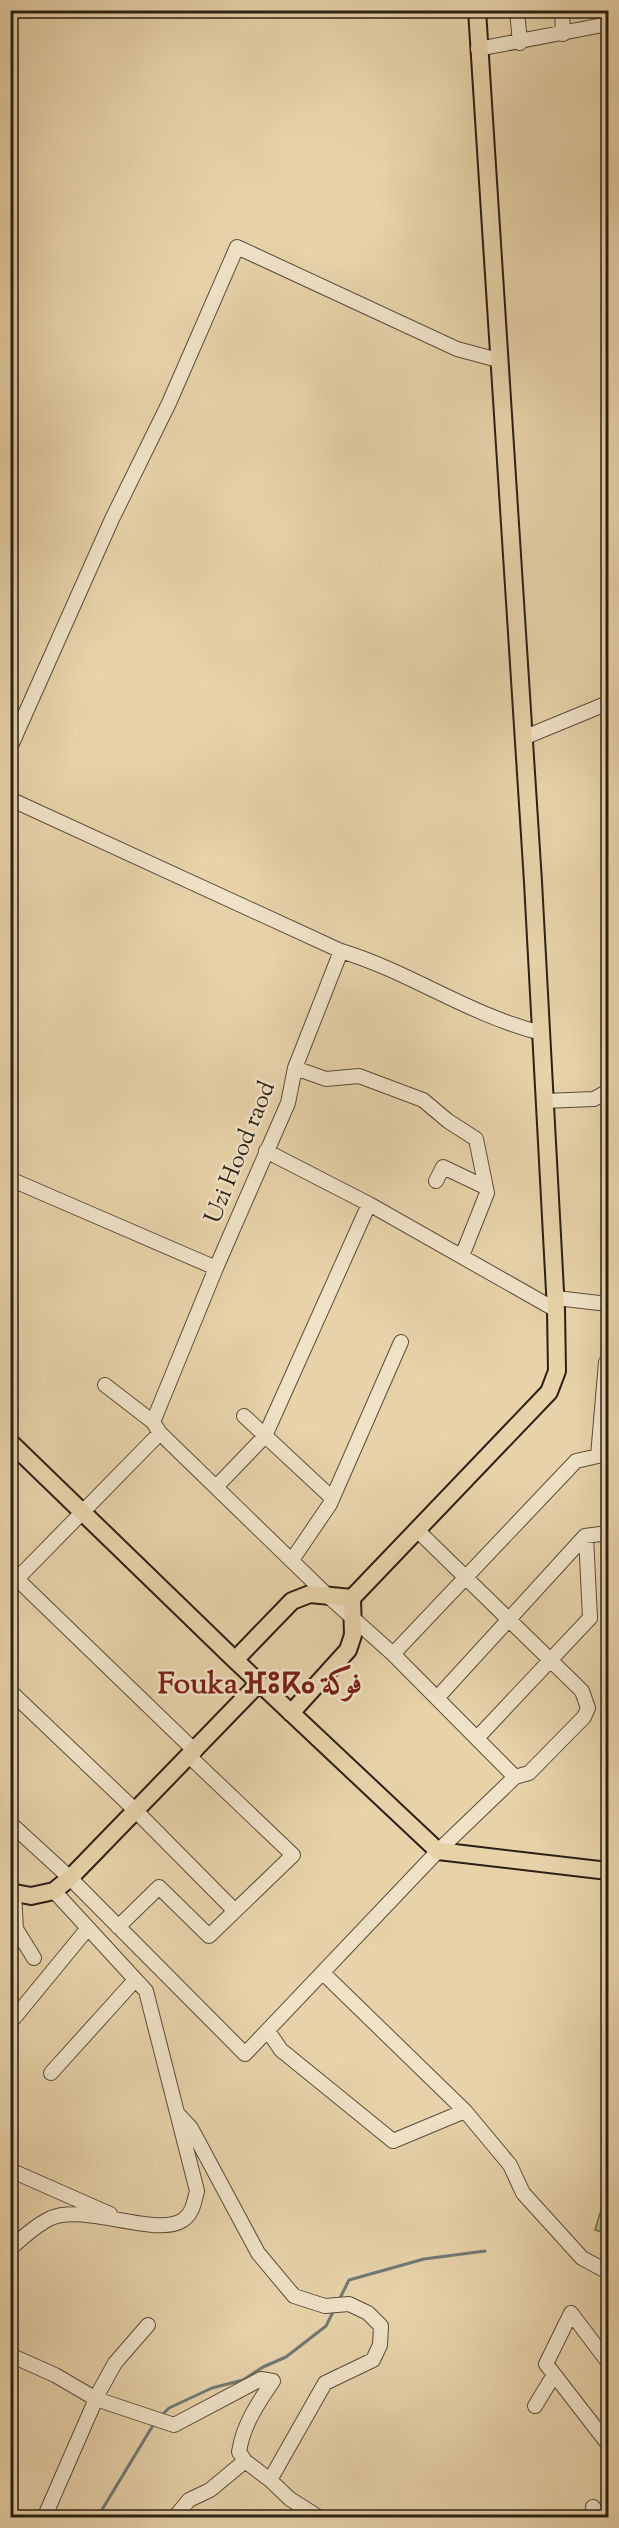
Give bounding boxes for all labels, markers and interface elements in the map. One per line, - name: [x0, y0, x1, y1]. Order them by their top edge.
- street label: Uzi Hood raod: [197, 1076, 285, 1229]
- district label: Fouka ⴼⵓⴽⴰ فوكة: [158, 1664, 362, 1707]

